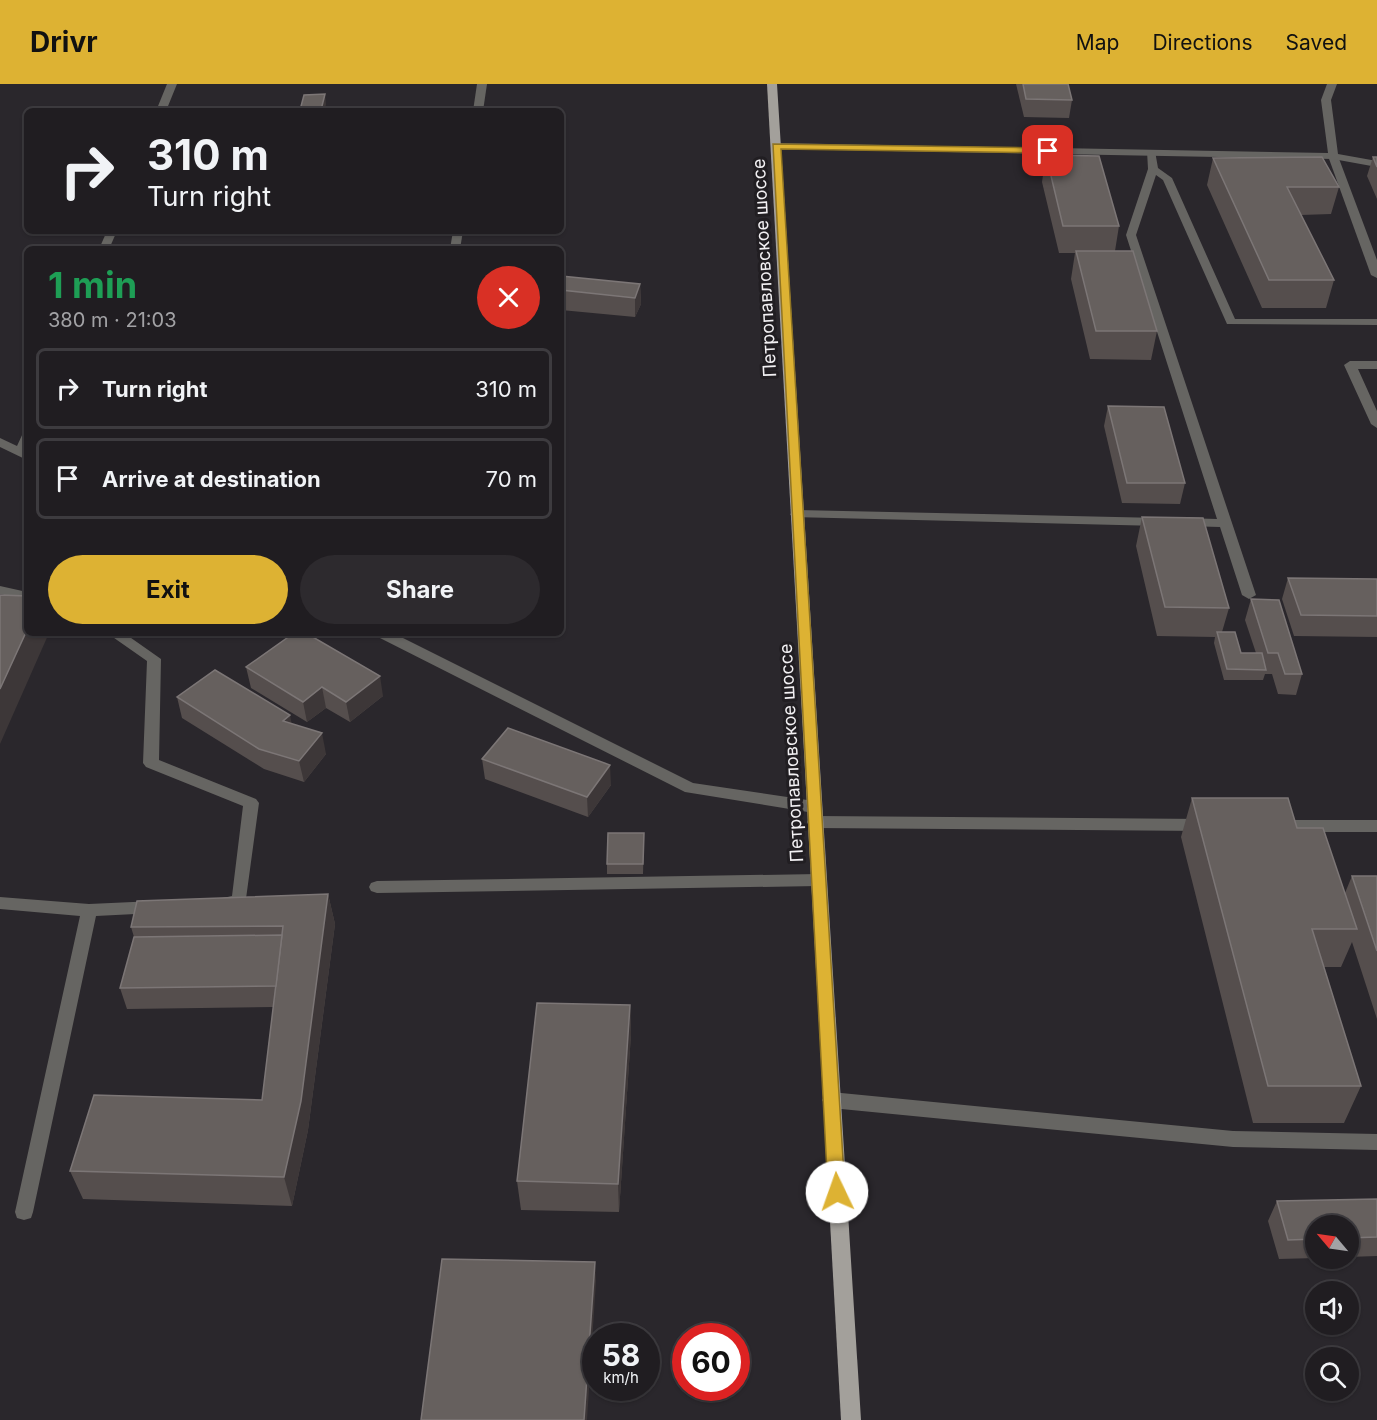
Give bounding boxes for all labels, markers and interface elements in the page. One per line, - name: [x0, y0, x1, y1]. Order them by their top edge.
- text: Drivr: [30, 25, 98, 59]
- text: Map: [1076, 30, 1119, 55]
- text: Directions: [1152, 30, 1253, 55]
- text: Saved: [1286, 30, 1347, 55]
- pin: [1022, 125, 1073, 176]
- text: 310 m: [147, 129, 269, 180]
- icon: right: [48, 132, 126, 210]
- icon: arrive: [1031, 134, 1064, 167]
- street label: Петропавловское шоссе: [748, 158, 780, 378]
- text: Turn right: [147, 180, 271, 213]
- text: 1 min: [48, 263, 137, 307]
- button: close: [477, 266, 540, 329]
- text: 380 m · 21:03: [48, 308, 177, 332]
- icon: right: [51, 372, 84, 405]
- text: Turn right: [102, 376, 208, 402]
- text: 310 m: [475, 376, 537, 402]
- icon: arrive: [51, 462, 84, 495]
- text: Arrive at destination: [102, 466, 321, 492]
- text: 70 m: [486, 466, 537, 492]
- button: Exit: [48, 555, 288, 624]
- button: Share: [300, 555, 540, 624]
- street label: Петропавловское шоссе: [775, 643, 807, 863]
- position arrow: [805, 1160, 869, 1224]
- north arrow: [1305, 1215, 1359, 1269]
- map controls: [1305, 1215, 1359, 1401]
- button: sound: [1305, 1281, 1359, 1335]
- speed limit sign: 60: [672, 1323, 750, 1401]
- text: 58: [602, 1337, 640, 1373]
- button: search: [1305, 1347, 1359, 1401]
- text: km/h: [603, 1368, 639, 1387]

